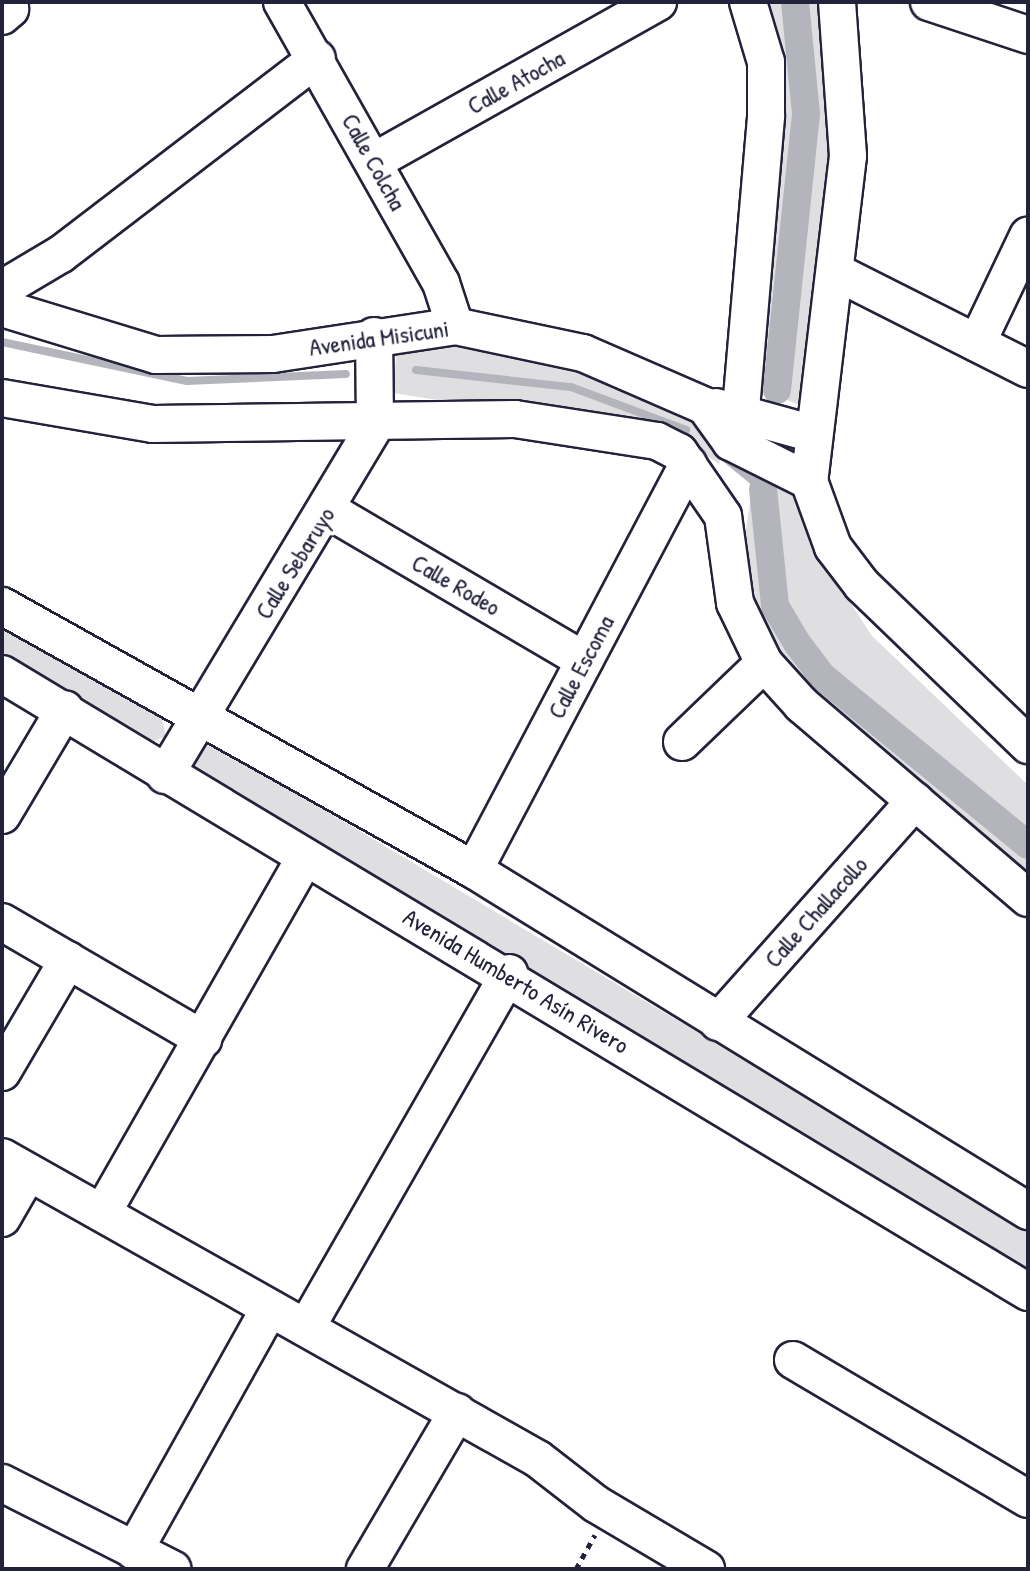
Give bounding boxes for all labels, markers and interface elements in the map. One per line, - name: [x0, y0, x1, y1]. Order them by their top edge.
- street label: Calle Atocha: [462, 44, 570, 120]
- street label: Calle Colcha: [336, 109, 412, 215]
- street label: Avenida Misicuni: [307, 314, 451, 362]
- street label: Calle Sebaruyo: [249, 502, 341, 624]
- street label: Calle Rodeo: [407, 548, 505, 622]
- street label: Calle Escoma: [542, 611, 620, 723]
- street label: Calle Challacollo: [759, 851, 873, 973]
- street label: Avenida Humberto Asín Rivero: [398, 902, 634, 1060]

